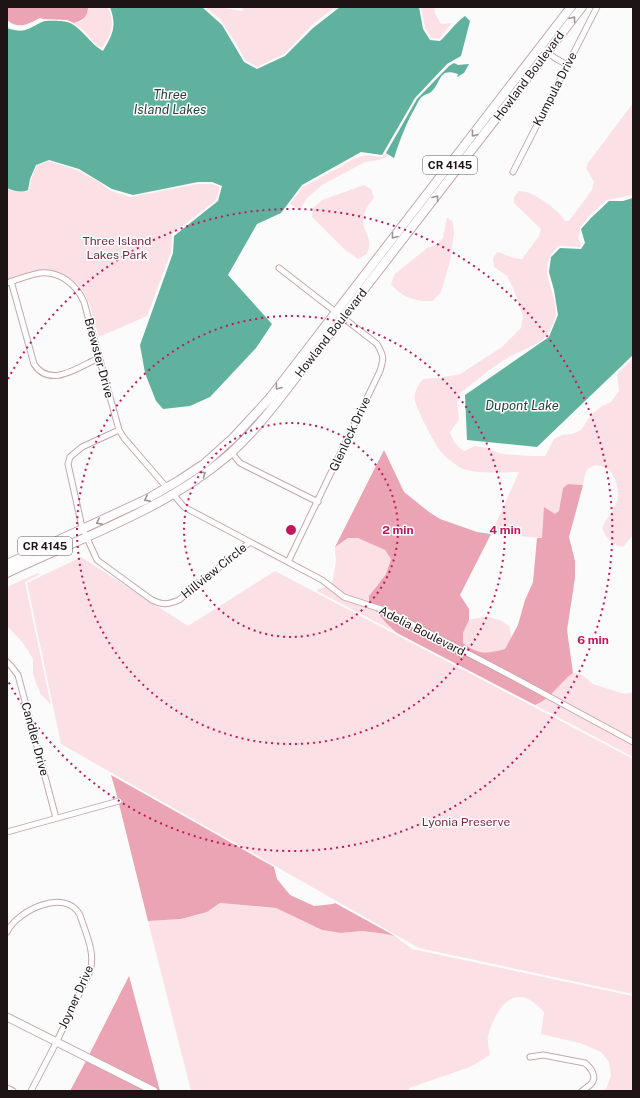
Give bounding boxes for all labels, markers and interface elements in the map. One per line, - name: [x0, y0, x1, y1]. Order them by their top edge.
- one-way arrow: [568, 16, 575, 23]
- street label: Howland Boulevard: [491, 28, 567, 124]
- street label: Kumpula Drive: [530, 49, 580, 128]
- water label: Three Island Lakes: [134, 87, 206, 117]
- one-way arrow: [472, 129, 479, 136]
- road number: CR 4145: [423, 156, 477, 174]
- one-way arrow: [431, 195, 438, 202]
- one-way arrow: [392, 232, 399, 239]
- park label: Three Island Lakes Park: [83, 234, 151, 262]
- street label: Howland Boulevard: [292, 286, 370, 380]
- street label: Brewster Drive: [82, 317, 116, 400]
- one-way arrow: [276, 383, 283, 390]
- street label: Glenlock Drive: [327, 394, 373, 474]
- water label: Dupont Lake: [485, 398, 559, 413]
- one-way arrow: [199, 471, 206, 479]
- one-way arrow: [144, 494, 151, 502]
- one-way arrow: [96, 517, 103, 525]
- centre of rings: [284, 523, 298, 537]
- text: 2 min: [382, 523, 414, 537]
- text: 4 min: [489, 523, 521, 537]
- road number: CR 4145: [18, 537, 72, 555]
- street label: Hillview Circle: [179, 540, 249, 601]
- street label: Adelia Boulevard: [377, 603, 467, 659]
- text: 6 min: [577, 633, 609, 647]
- street label: Candler Drive: [18, 701, 52, 777]
- park label: Lyonia Preserve: [422, 815, 510, 829]
- street label: Joyner Drive: [56, 963, 96, 1031]

